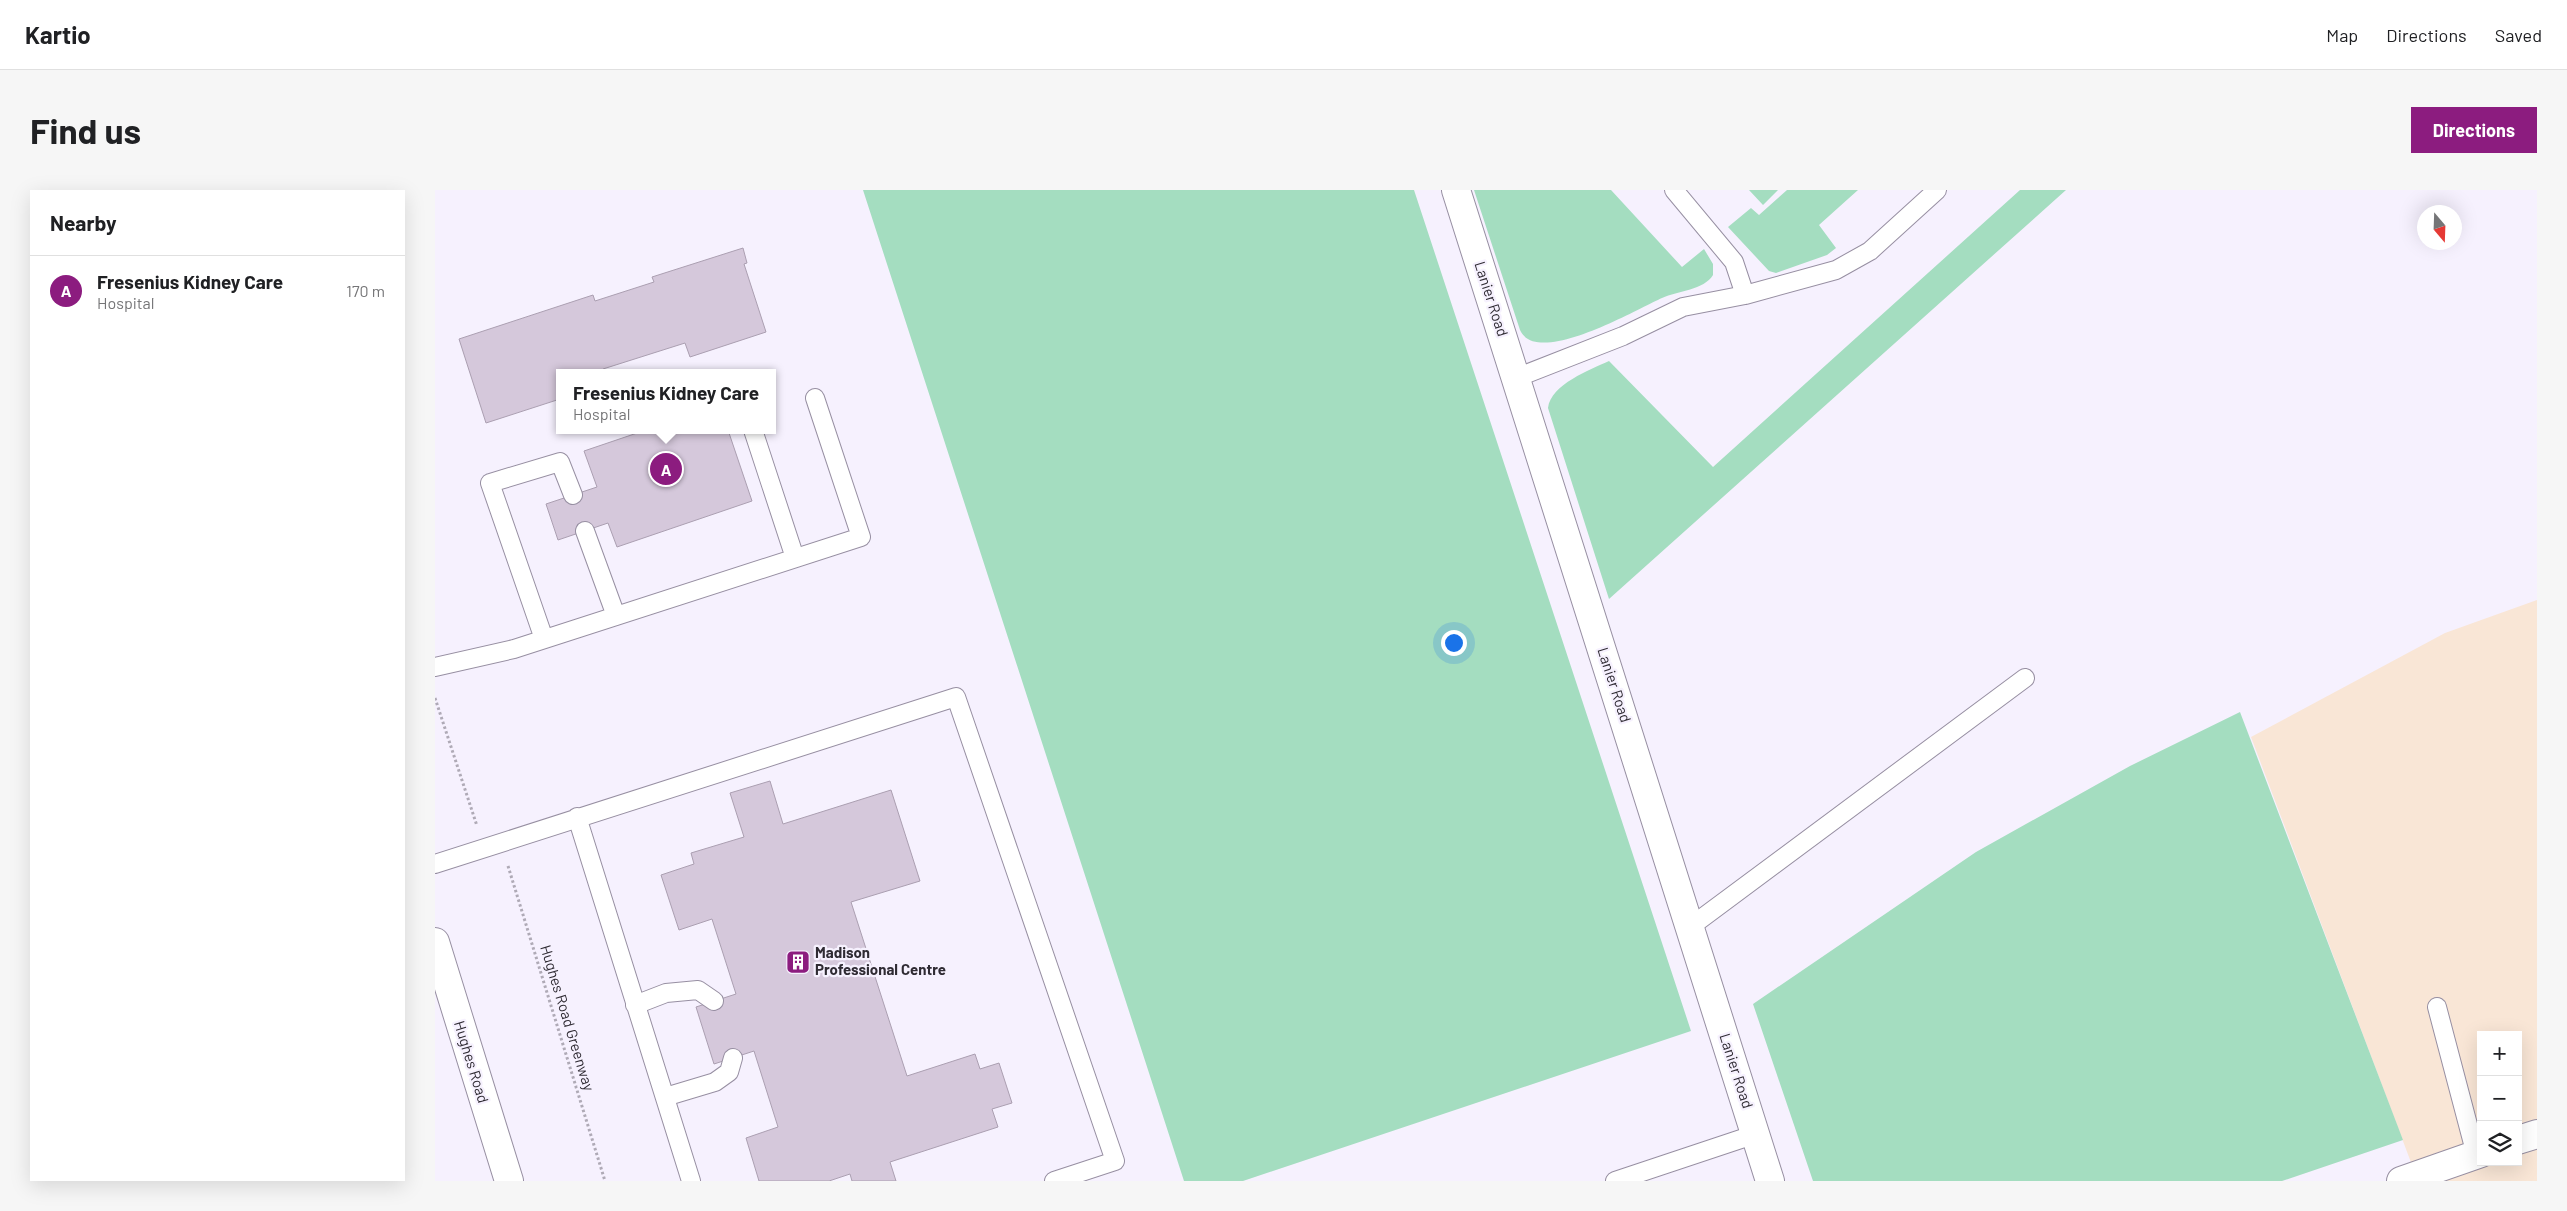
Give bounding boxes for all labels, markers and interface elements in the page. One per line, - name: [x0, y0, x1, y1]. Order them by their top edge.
- text: Kartio: [25, 20, 91, 49]
- text: Map: [2326, 24, 2358, 46]
- text: Directions: [2386, 24, 2467, 46]
- text: Saved: [2495, 24, 2542, 46]
- button: Directions: [2411, 107, 2537, 153]
- text: Find us: [30, 109, 141, 151]
- north arrow: [2417, 205, 2462, 250]
- text: Nearby: [50, 210, 116, 235]
- street label: Lanier Road: [1471, 259, 1513, 338]
- text: Fresenius Kidney Care: [97, 270, 283, 293]
- text: A: [61, 281, 71, 300]
- text: 170 m: [346, 281, 385, 300]
- text: Hospital: [97, 293, 154, 312]
- popup: [556, 369, 776, 434]
- text: Fresenius Kidney Care: [573, 381, 759, 404]
- text: Hospital: [573, 404, 630, 423]
- pin: A: [650, 450, 682, 488]
- your location: [1441, 630, 1467, 656]
- street label: Lanier Road: [1594, 645, 1636, 724]
- street label: Hughes Road Greenway: [537, 943, 599, 1093]
- place label: Madison Professional Centre: [815, 943, 946, 978]
- building icon: Madison Professional Centre: [785, 949, 811, 975]
- street label: Hughes Road: [451, 1018, 493, 1105]
- street label: Lanier Road: [1716, 1031, 1758, 1110]
- map controls: [2477, 1031, 2522, 1166]
- button: +: [2477, 1031, 2522, 1076]
- button: −: [2477, 1076, 2522, 1121]
- button: layers: [2477, 1121, 2522, 1166]

